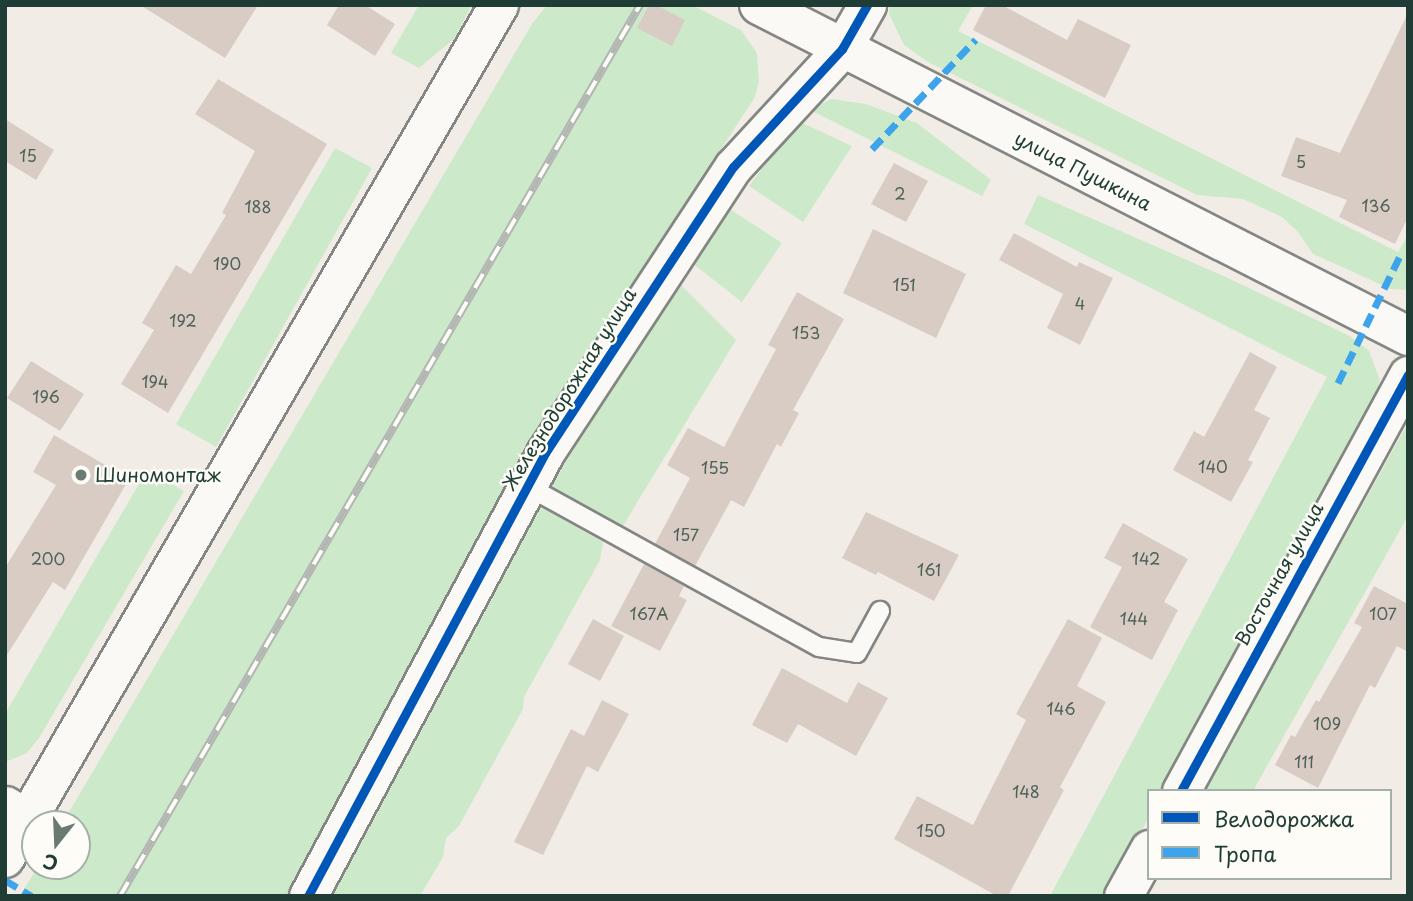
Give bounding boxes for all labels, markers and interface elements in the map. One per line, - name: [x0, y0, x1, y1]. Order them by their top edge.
- street label: улица Пушкина: [1010, 126, 1156, 216]
- house number: 15: [19, 145, 37, 165]
- house number: 5: [1296, 151, 1306, 171]
- house number: 2: [894, 183, 906, 203]
- house number: 136: [1361, 195, 1391, 215]
- house number: 188: [244, 196, 272, 216]
- house number: 190: [213, 253, 241, 273]
- house number: 151: [892, 274, 916, 294]
- street label: Железнодорожная улица: [497, 283, 641, 495]
- house number: 4: [1075, 293, 1085, 313]
- house number: 192: [169, 310, 197, 330]
- house number: 153: [792, 322, 820, 342]
- house number: 194: [141, 371, 169, 391]
- house number: 196: [32, 386, 60, 406]
- house number: 140: [1198, 456, 1228, 476]
- house number: 155: [701, 457, 729, 477]
- place label: Шиномонтаж: [95, 464, 221, 486]
- marker: Шиномонтаж: [73, 467, 89, 483]
- street label: Восточная улица: [1230, 498, 1328, 650]
- house number: 157: [673, 524, 699, 544]
- house number: 200: [31, 548, 65, 568]
- house number: 142: [1132, 548, 1160, 568]
- house number: 161: [917, 559, 941, 579]
- house number: 167А: [630, 603, 668, 623]
- house number: 107: [1369, 603, 1397, 623]
- house number: 144: [1120, 608, 1148, 628]
- house number: 146: [1046, 698, 1076, 718]
- house number: 109: [1313, 713, 1341, 733]
- house number: 111: [1294, 751, 1314, 771]
- house number: 148: [1012, 781, 1040, 801]
- legend: [1147, 789, 1392, 880]
- text: Велодорожка: [1214, 802, 1354, 834]
- north arrow: [21, 810, 91, 880]
- house number: 150: [916, 820, 946, 840]
- text: Тропа: [1214, 837, 1276, 869]
- text: С: [39, 848, 61, 879]

